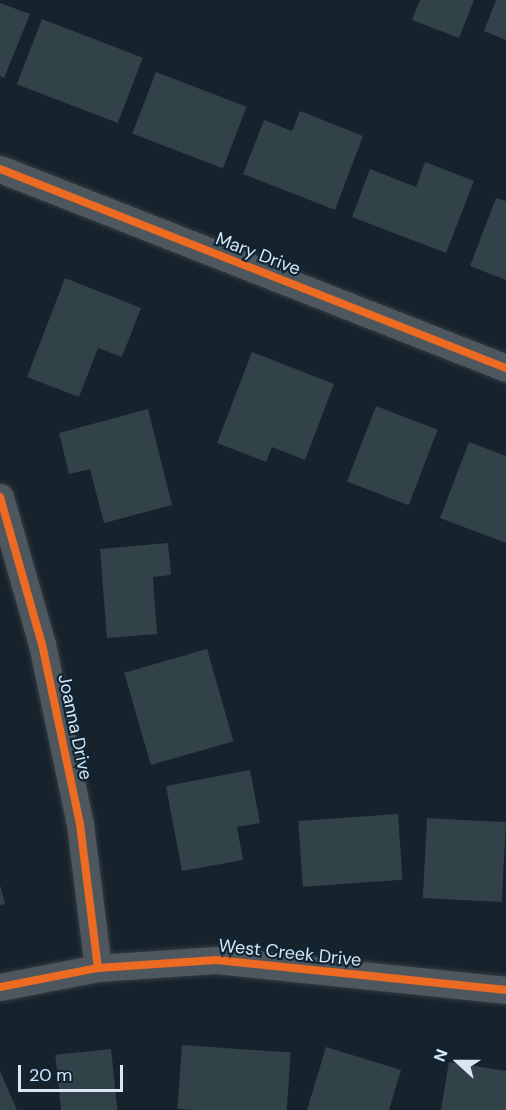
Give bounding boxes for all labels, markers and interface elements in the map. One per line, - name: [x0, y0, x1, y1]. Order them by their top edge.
- street label: Mary Drive: [213, 228, 303, 280]
- street label: Joanna Drive: [53, 672, 97, 782]
- street label: West Creek Drive: [218, 935, 362, 971]
- north arrow: [428, 1032, 488, 1092]
- text: N: [429, 1046, 453, 1065]
- scale bar: [21, 1053, 126, 1091]
- text: 20 m: [29, 1063, 72, 1087]

